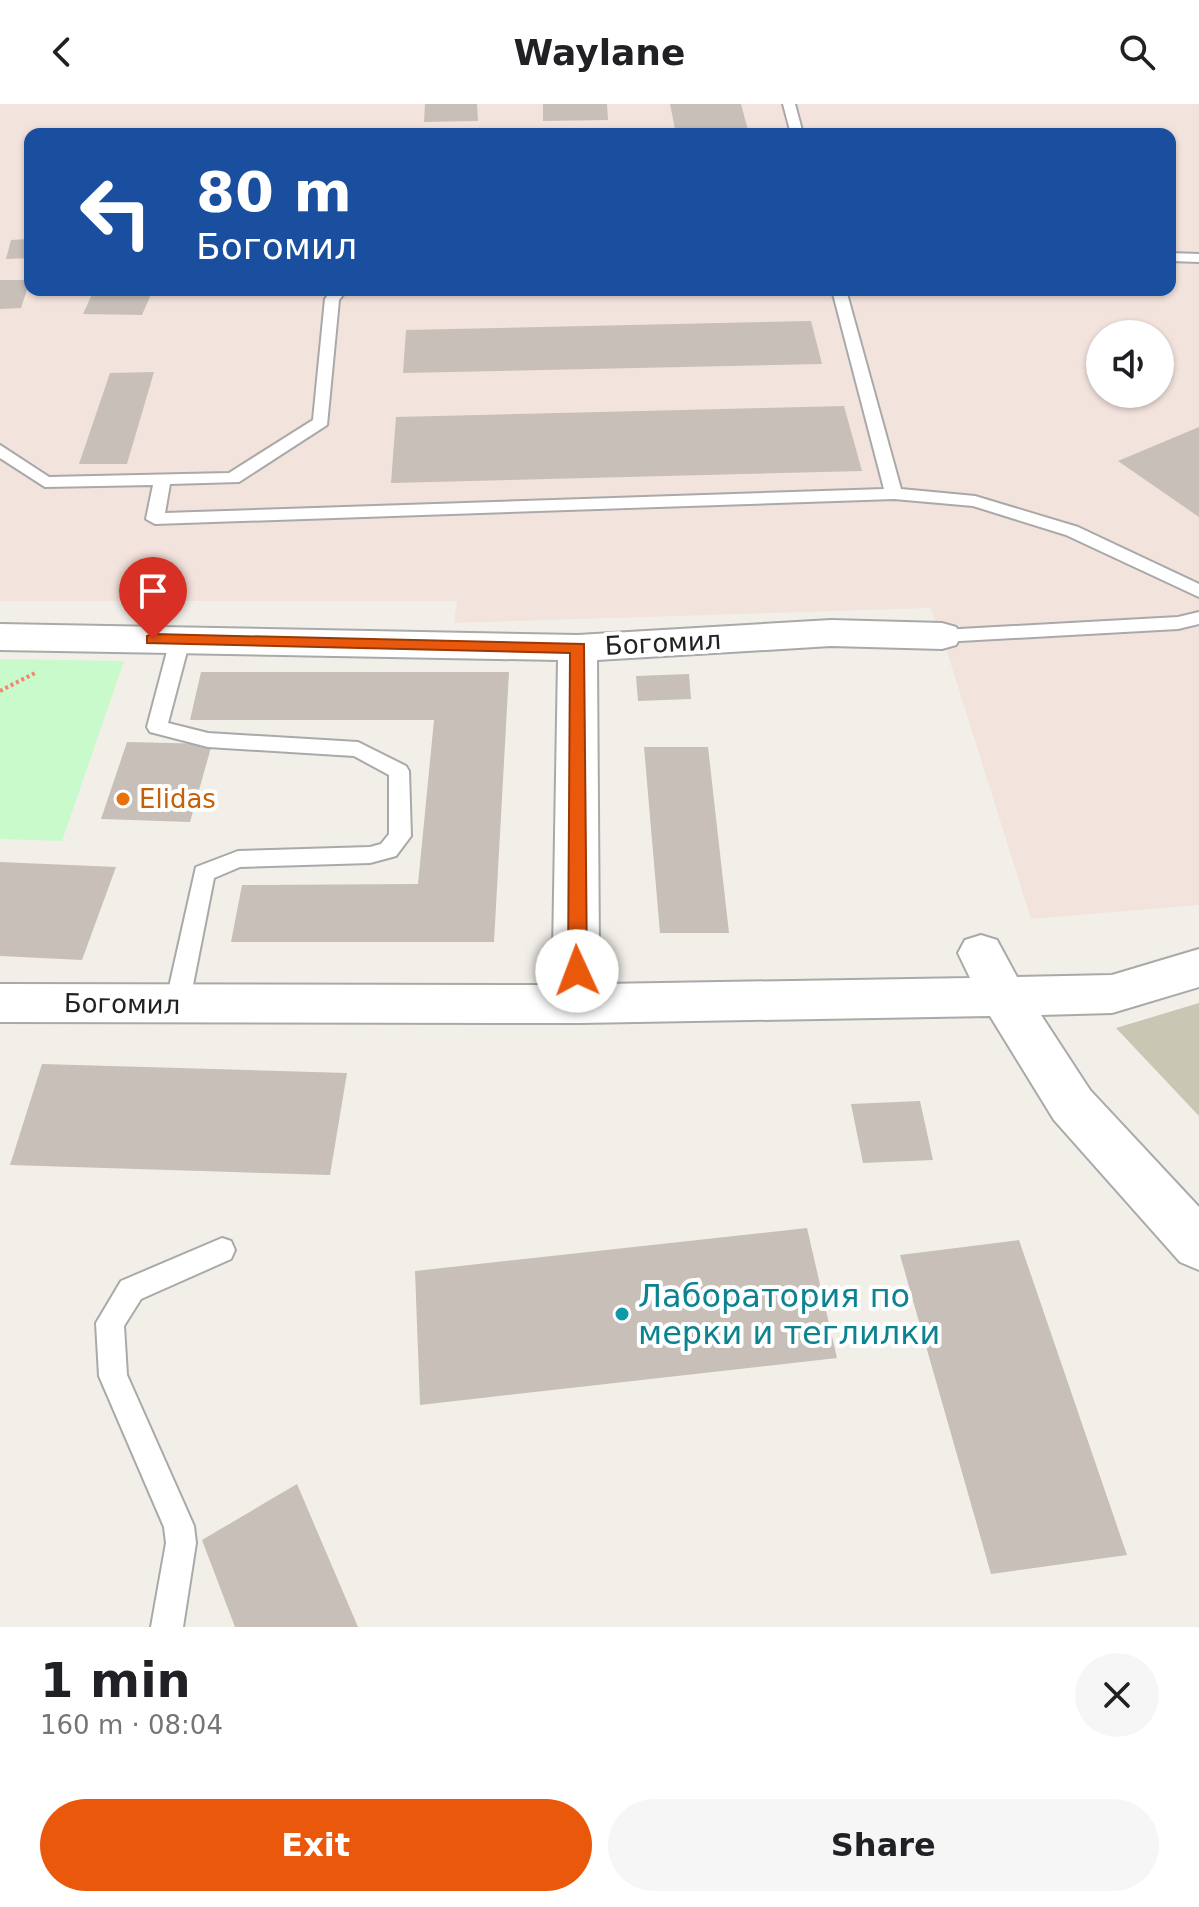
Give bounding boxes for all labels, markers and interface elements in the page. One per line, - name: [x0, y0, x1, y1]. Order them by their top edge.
- icon: back: [40, 30, 84, 74]
- icon: search: [1115, 30, 1159, 74]
- text: Waylane: [514, 32, 685, 73]
- text: 80 m: [196, 159, 352, 224]
- icon: left: [64, 160, 168, 264]
- text: Богомил: [196, 226, 357, 267]
- map controls: [1086, 320, 1174, 408]
- button: sound: [1086, 320, 1174, 408]
- pin: [119, 557, 187, 639]
- icon: arrive: [131, 569, 175, 613]
- street label: Богомил: [604, 625, 722, 661]
- place label: Elidas: [139, 784, 216, 814]
- marker: Elidas: [114, 790, 132, 808]
- position arrow: [535, 929, 619, 1013]
- street label: Богомил: [64, 988, 180, 1020]
- place label: Лаборатория по мерки и теглилки: [638, 1277, 940, 1352]
- marker: Лаборатория по мерки и теглилки: [613, 1305, 631, 1323]
- text: 1 min: [40, 1652, 191, 1708]
- button: close: [1075, 1653, 1159, 1737]
- text: 160 m · 08:04: [40, 1710, 223, 1740]
- button: Exit: [40, 1799, 592, 1891]
- button: Share: [608, 1799, 1159, 1891]

